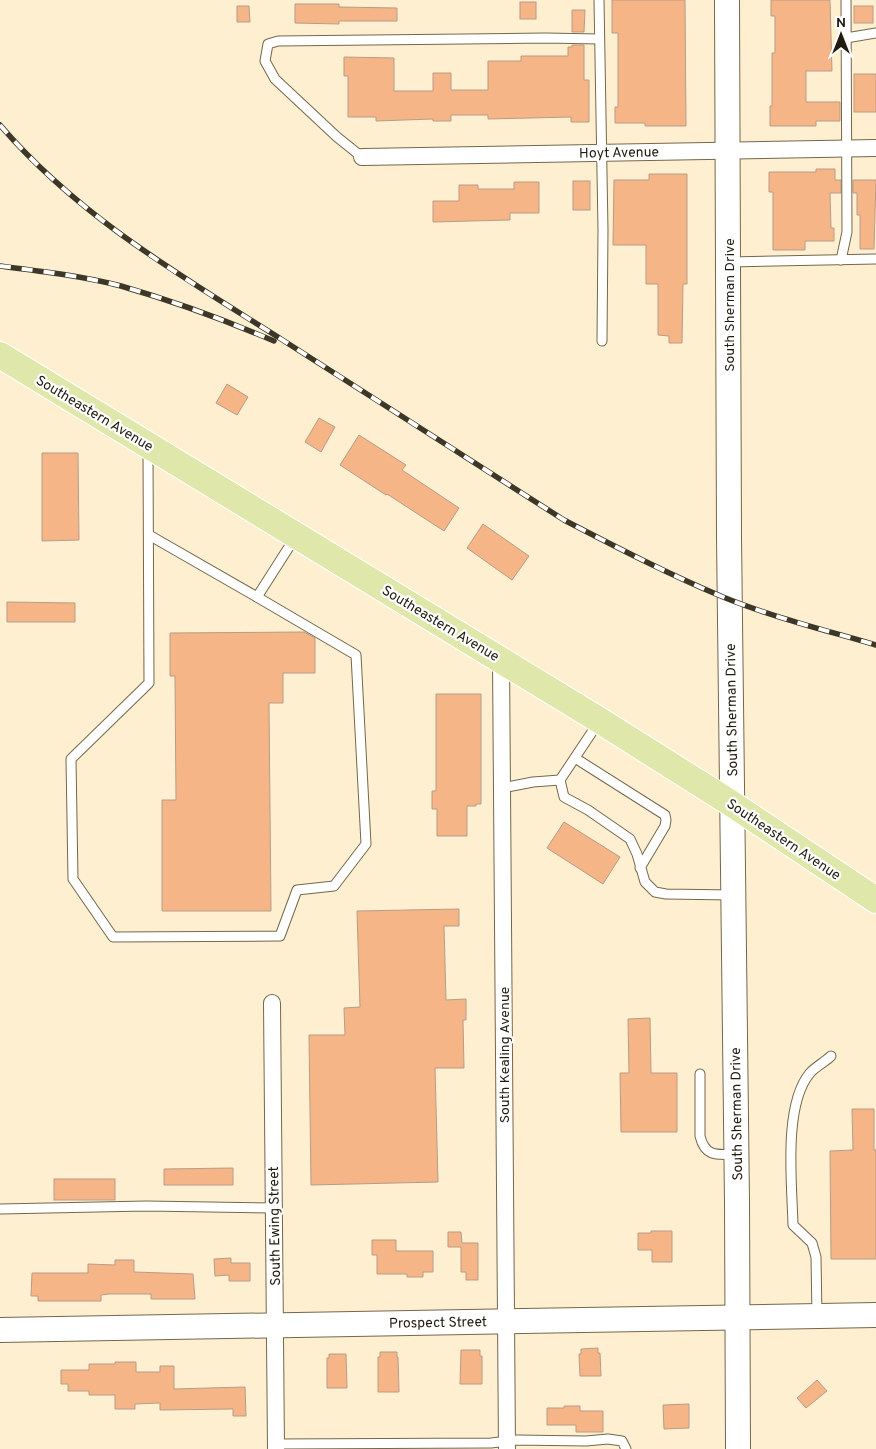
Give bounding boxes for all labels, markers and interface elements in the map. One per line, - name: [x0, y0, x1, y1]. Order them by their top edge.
- north arrow: [816, 10, 866, 60]
- text: N: [836, 15, 846, 32]
- street label: Hoyt Avenue: [579, 144, 659, 163]
- street label: South Sherman Drive: [722, 238, 739, 372]
- street label: Southeastern Avenue: [32, 373, 156, 456]
- street label: Southeastern Avenue: [378, 583, 502, 666]
- street label: South Sherman Drive: [723, 643, 742, 777]
- street label: Southeastern Avenue: [723, 796, 843, 885]
- street label: South Kealing Avenue: [497, 987, 514, 1123]
- street label: South Sherman Drive: [728, 1047, 747, 1181]
- street label: South Ewing Street: [266, 1166, 285, 1286]
- street label: Prospect Street: [389, 1314, 487, 1333]

